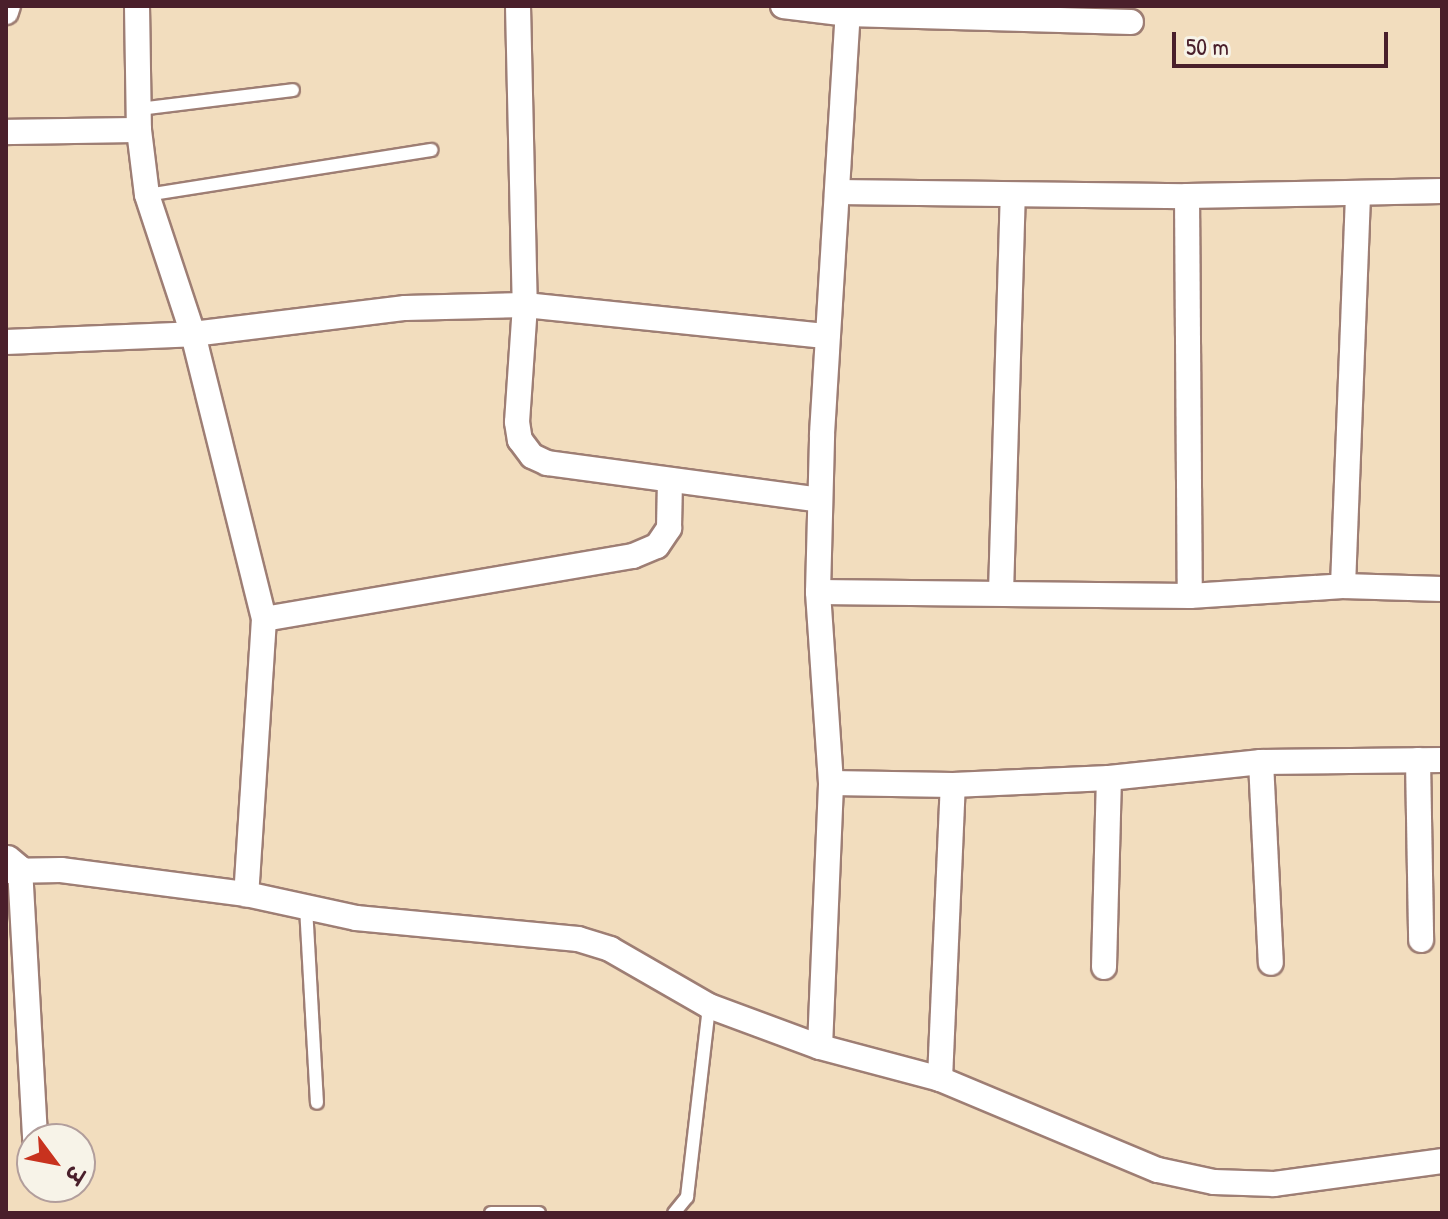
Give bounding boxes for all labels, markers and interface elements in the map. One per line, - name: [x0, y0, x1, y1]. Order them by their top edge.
- scale bar: [1176, 16, 1392, 66]
- text: 50 m: [1186, 30, 1229, 62]
- north arrow: [16, 1123, 96, 1203]
- text: उ: [58, 1160, 91, 1189]

